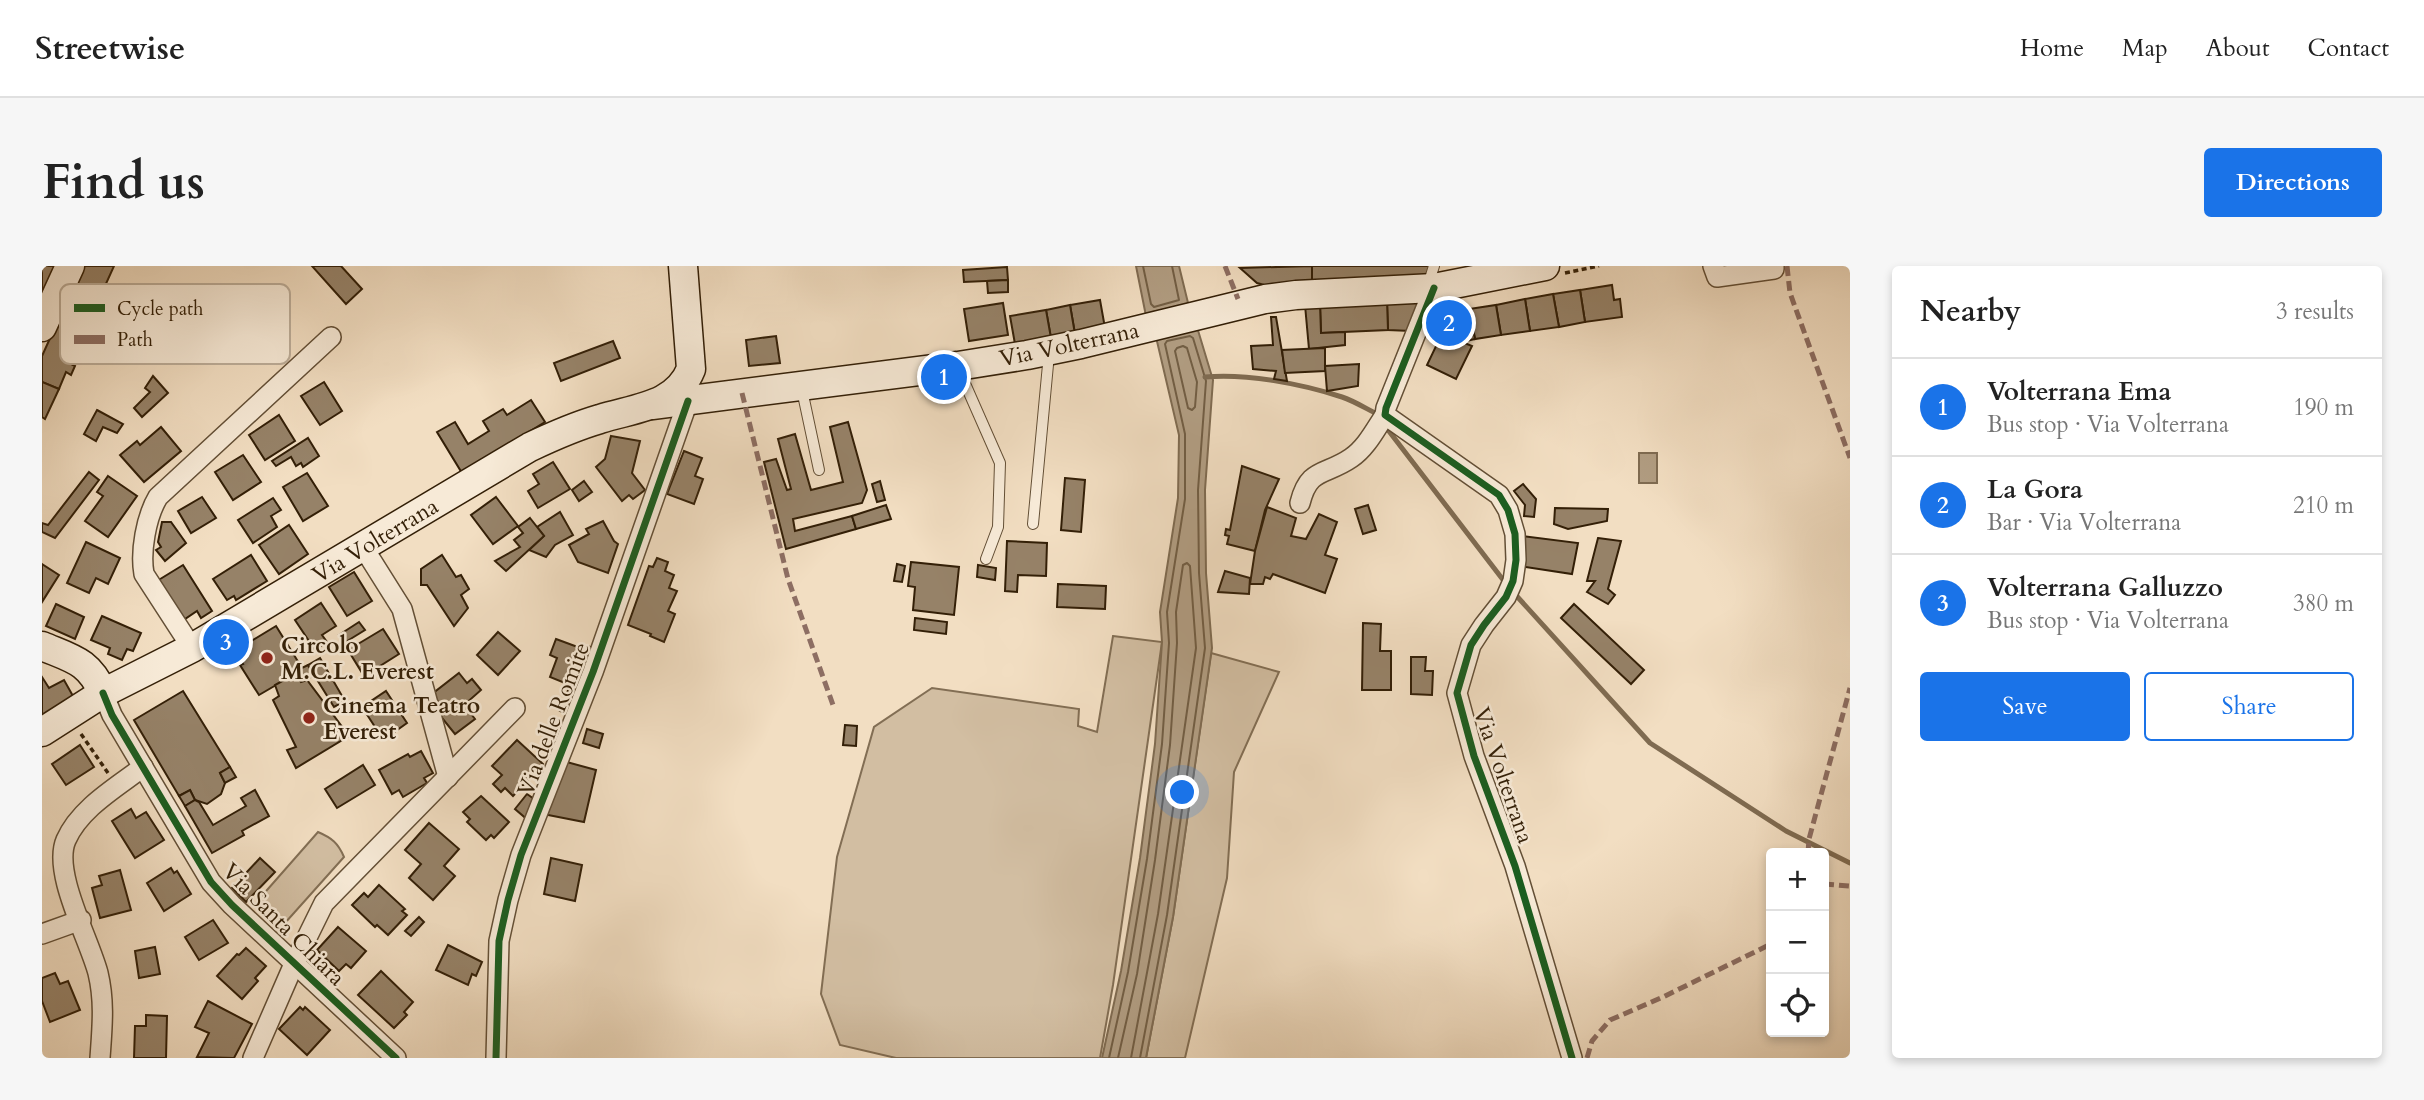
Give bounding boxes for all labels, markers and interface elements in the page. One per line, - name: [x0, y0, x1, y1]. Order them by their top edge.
- text: Streetwise: [35, 26, 185, 71]
- text: Home: [2020, 32, 2084, 65]
- text: Map: [2122, 32, 2168, 65]
- text: About: [2206, 32, 2270, 65]
- text: Contact: [2308, 32, 2389, 65]
- button: Directions: [2204, 148, 2382, 217]
- text: Find us: [42, 149, 205, 216]
- legend: [60, 284, 290, 364]
- text: Nearby: [1920, 291, 2021, 332]
- text: Cycle path: [117, 296, 204, 322]
- text: 3 results: [2276, 296, 2354, 327]
- pin: 2: [1426, 297, 1472, 349]
- street label: Via Volterrana: [996, 315, 1142, 374]
- text: Path: [117, 327, 153, 353]
- pin: 1: [921, 351, 967, 403]
- text: Volterrana Ema: [1987, 374, 2171, 409]
- text: 1: [1937, 392, 1949, 423]
- text: 190 m: [2293, 392, 2354, 423]
- text: Bus stop · Via Volterrana: [1987, 409, 2229, 440]
- text: La Gora: [1987, 472, 2083, 507]
- text: 2: [1937, 490, 1949, 521]
- text: 210 m: [2293, 490, 2354, 521]
- street label: Via Volterrana: [306, 491, 444, 590]
- text: Bar · Via Volterrana: [1987, 507, 2181, 538]
- text: Volterrana Galluzzo: [1987, 570, 2223, 605]
- text: 3: [1937, 588, 1949, 619]
- text: 380 m: [2293, 588, 2354, 619]
- text: Bus stop · Via Volterrana: [1987, 605, 2229, 636]
- pin: 3: [203, 616, 249, 668]
- place label: Circolo M.C.L. Everest: [281, 630, 434, 687]
- street label: Via delle Romite: [510, 638, 597, 801]
- marker: Circolo M.C.L. Everest: [259, 650, 275, 666]
- button: Save: [1920, 672, 2130, 741]
- button: Share: [2144, 672, 2354, 741]
- place label: Cinema Teatro Everest: [323, 690, 480, 747]
- street label: Via Volterrana: [1466, 703, 1541, 847]
- marker: Cinema Teatro Everest: [301, 710, 317, 726]
- your location: [1165, 775, 1199, 809]
- map controls: [1766, 848, 1829, 1037]
- button: +: [1766, 848, 1829, 911]
- street label: Via Santa Chiara: [215, 856, 352, 993]
- button: −: [1766, 911, 1829, 974]
- button: locate: [1766, 974, 1829, 1037]

